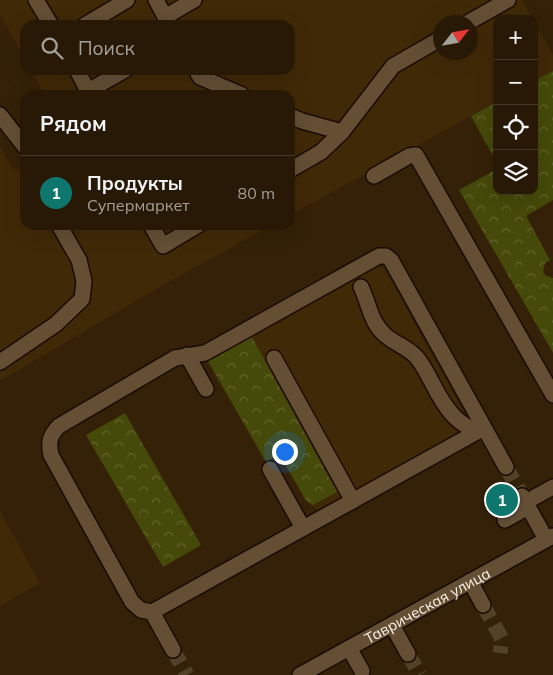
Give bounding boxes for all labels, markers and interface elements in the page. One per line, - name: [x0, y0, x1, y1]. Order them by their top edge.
- north arrow: [433, 15, 478, 60]
- map controls: [493, 15, 538, 195]
- button: +: [493, 15, 538, 60]
- search box: [20, 20, 295, 75]
- icon: search: [38, 34, 66, 62]
- text: Поиск: [78, 36, 135, 60]
- button: −: [493, 60, 538, 105]
- button: locate: [493, 105, 538, 150]
- text: Рядом: [40, 110, 107, 136]
- button: layers: [493, 150, 538, 195]
- text: Продукты: [87, 171, 183, 195]
- text: 1: [51, 183, 61, 203]
- text: 80 m: [238, 183, 275, 203]
- text: Супермаркет: [87, 195, 190, 215]
- your location: [272, 439, 298, 465]
- pin: 1: [486, 481, 518, 519]
- street label: Таврическая улица: [361, 563, 493, 647]

